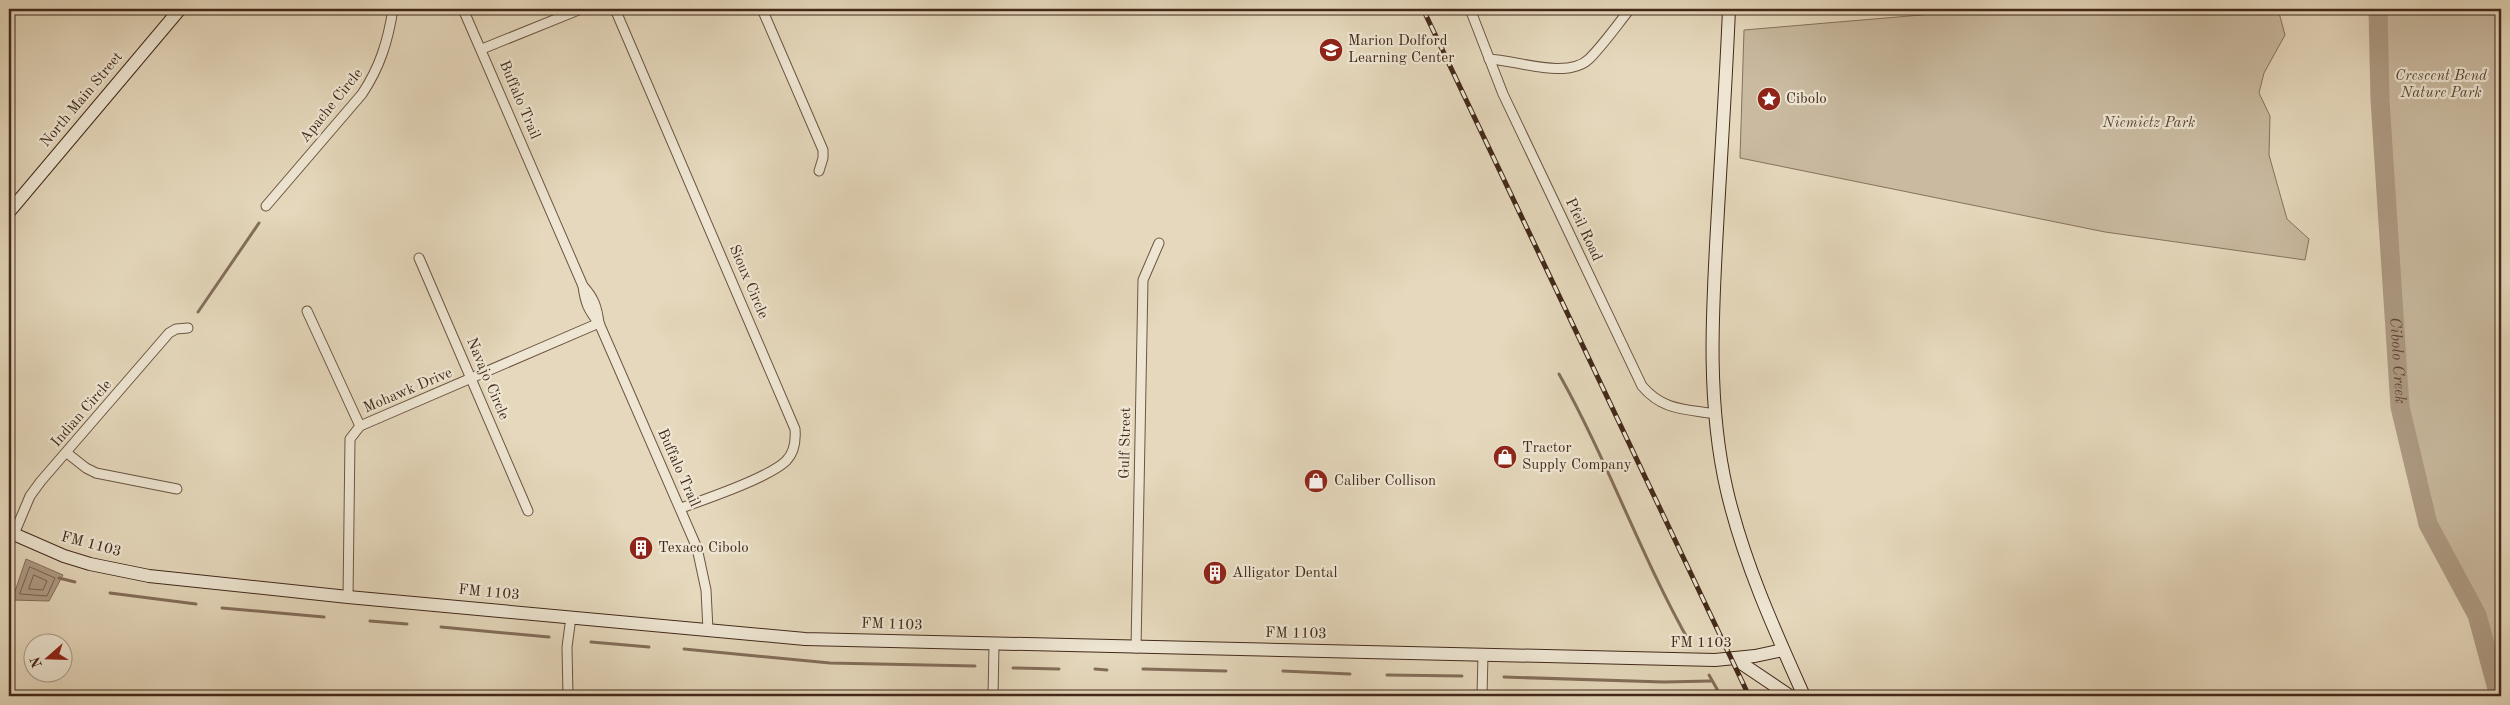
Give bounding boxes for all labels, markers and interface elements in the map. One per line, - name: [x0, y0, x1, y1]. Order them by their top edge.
- place label: Marion Dolford Learning Center: [1348, 34, 1454, 66]
- school or university icon: Marion Dolford Learning Center: [1318, 37, 1344, 63]
- street label: North Main Street: [38, 50, 126, 150]
- street label: Buffalo Trail: [496, 59, 542, 141]
- street label: Apache Circle: [298, 66, 366, 146]
- park label: Crescent Bend Nature Park: [2395, 69, 2488, 101]
- place icon: Cibolo: [1756, 86, 1782, 112]
- place label: Cibolo: [1786, 92, 1827, 107]
- park label: Niemietz Park: [2102, 116, 2195, 131]
- street label: Pfeil Road: [1562, 196, 1604, 264]
- street label: Sioux Circle: [726, 243, 770, 321]
- water label: Cibolo Creek: [2386, 317, 2408, 404]
- street label: Navajo Circle: [463, 336, 511, 422]
- street label: Mohawk Drive: [361, 366, 455, 416]
- street label: Indian Circle: [49, 378, 115, 450]
- street label: Gulf Street: [1118, 407, 1134, 479]
- street label: Buffalo Trail: [654, 427, 702, 509]
- place label: Tractor Supply Company: [1522, 441, 1632, 473]
- shop icon: Tractor Supply Company: [1492, 444, 1518, 470]
- shop icon: Caliber Collison: [1303, 468, 1329, 494]
- place label: Caliber Collison: [1334, 474, 1436, 489]
- street label: FM 1103: [59, 530, 123, 560]
- building icon: Texaco Cibolo: [628, 535, 654, 561]
- place label: Texaco Cibolo: [658, 541, 749, 556]
- building icon: Alligator Dental: [1202, 560, 1228, 586]
- place label: Alligator Dental: [1232, 566, 1338, 581]
- street label: FM 1103: [458, 583, 520, 603]
- street label: FM 1103: [861, 616, 923, 634]
- street label: FM 1103: [1265, 626, 1327, 642]
- north arrow: [22, 632, 72, 682]
- street label: FM 1103: [1670, 636, 1732, 651]
- text: N: [28, 654, 45, 670]

